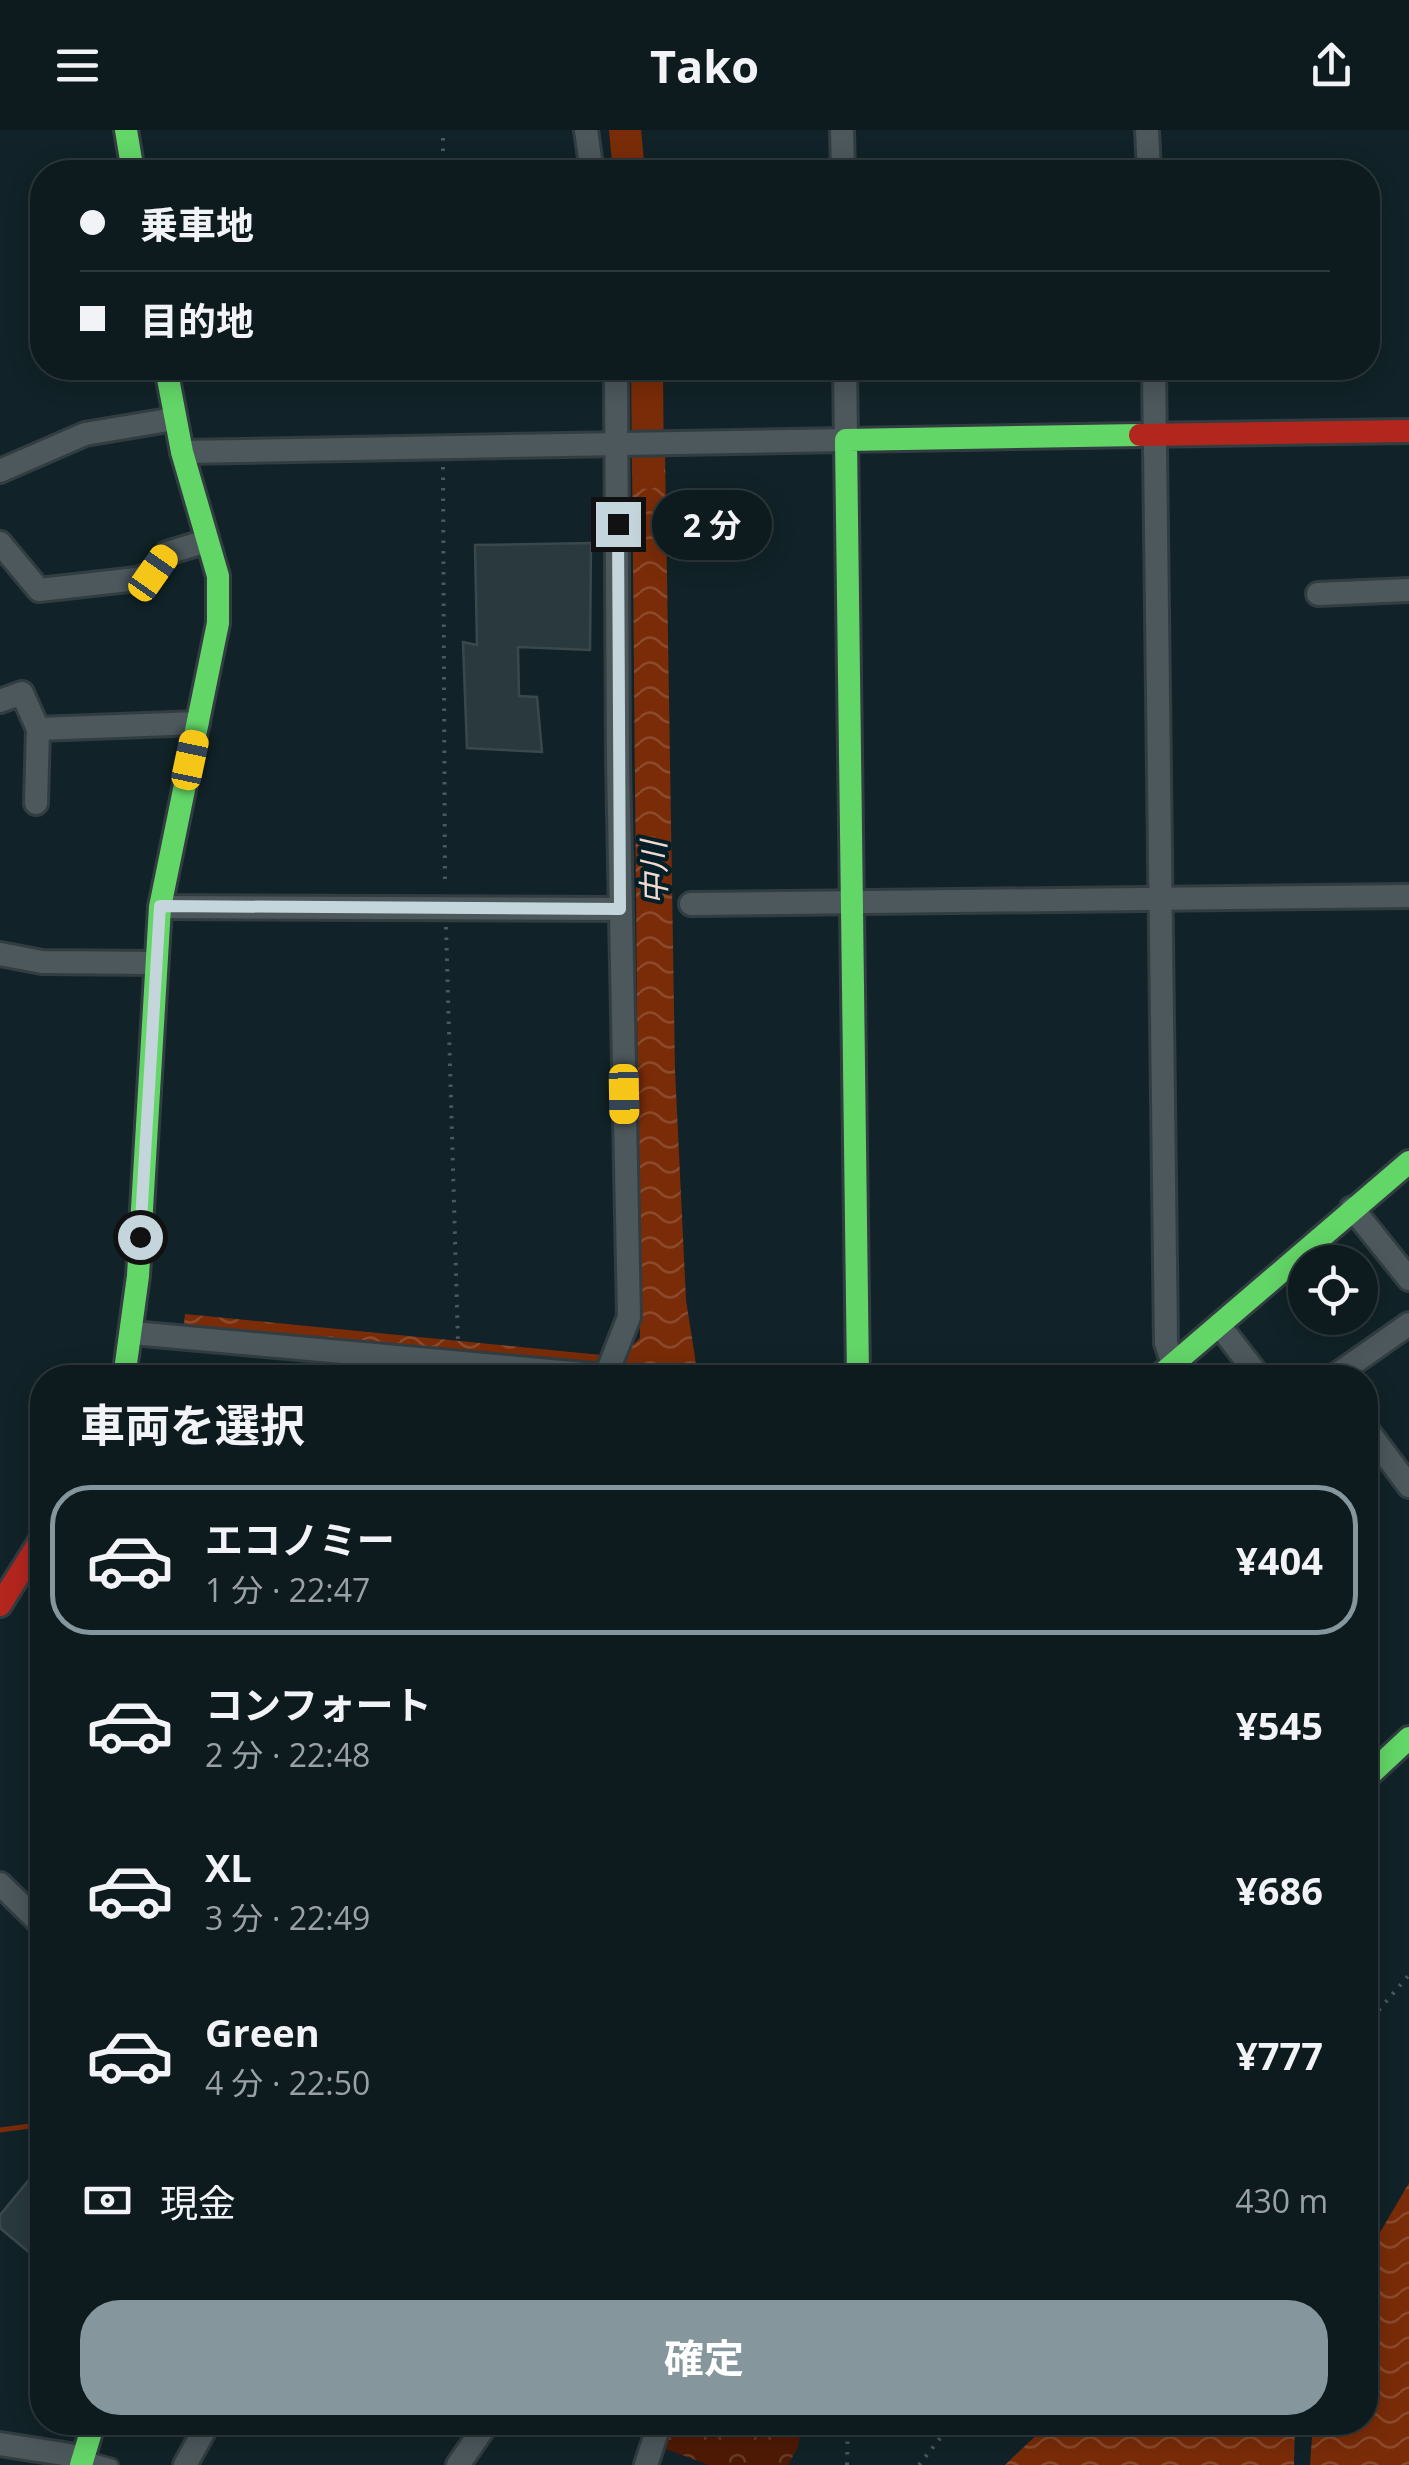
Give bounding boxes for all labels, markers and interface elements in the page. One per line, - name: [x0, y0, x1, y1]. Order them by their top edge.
- text: Tako: [650, 35, 759, 96]
- icon: menu: [50, 38, 105, 93]
- icon: share: [1304, 38, 1359, 93]
- text: 乗車地: [140, 198, 254, 250]
- text: 目的地: [140, 294, 254, 346]
- callout: 2 分: [653, 489, 773, 559]
- route end: [596, 502, 641, 547]
- text: 2 分: [683, 503, 741, 546]
- car: [124, 540, 182, 606]
- car: [169, 728, 211, 792]
- water label: 中川: [631, 838, 675, 905]
- car: [608, 1064, 640, 1124]
- route start: [118, 1215, 163, 1260]
- map controls: [1288, 1245, 1378, 1335]
- button: locate: [1288, 1245, 1378, 1335]
- text: 車両を選択: [80, 1394, 305, 1455]
- text: エコノミー: [205, 1513, 395, 1565]
- icon: car: [85, 1515, 175, 1605]
- text: ¥404: [1236, 1534, 1323, 1586]
- text: 1 分 · 22:47: [205, 1568, 370, 1611]
- text: コンフォート: [205, 1678, 432, 1730]
- icon: car: [85, 1680, 175, 1770]
- text: ¥545: [1236, 1699, 1323, 1751]
- text: 2 分 · 22:48: [205, 1733, 370, 1776]
- text: XL: [205, 1841, 252, 1893]
- icon: car: [85, 1845, 175, 1935]
- text: ¥686: [1236, 1864, 1323, 1916]
- text: 3 分 · 22:49: [205, 1896, 370, 1939]
- text: Green: [205, 2006, 320, 2058]
- icon: car: [85, 2010, 175, 2100]
- text: ¥777: [1236, 2029, 1323, 2081]
- text: 4 分 · 22:50: [205, 2061, 370, 2104]
- icon: cash: [80, 2173, 135, 2228]
- text: 現金: [160, 2176, 236, 2228]
- text: 430 m: [1235, 2179, 1328, 2222]
- button: 確定: [80, 2300, 1328, 2415]

